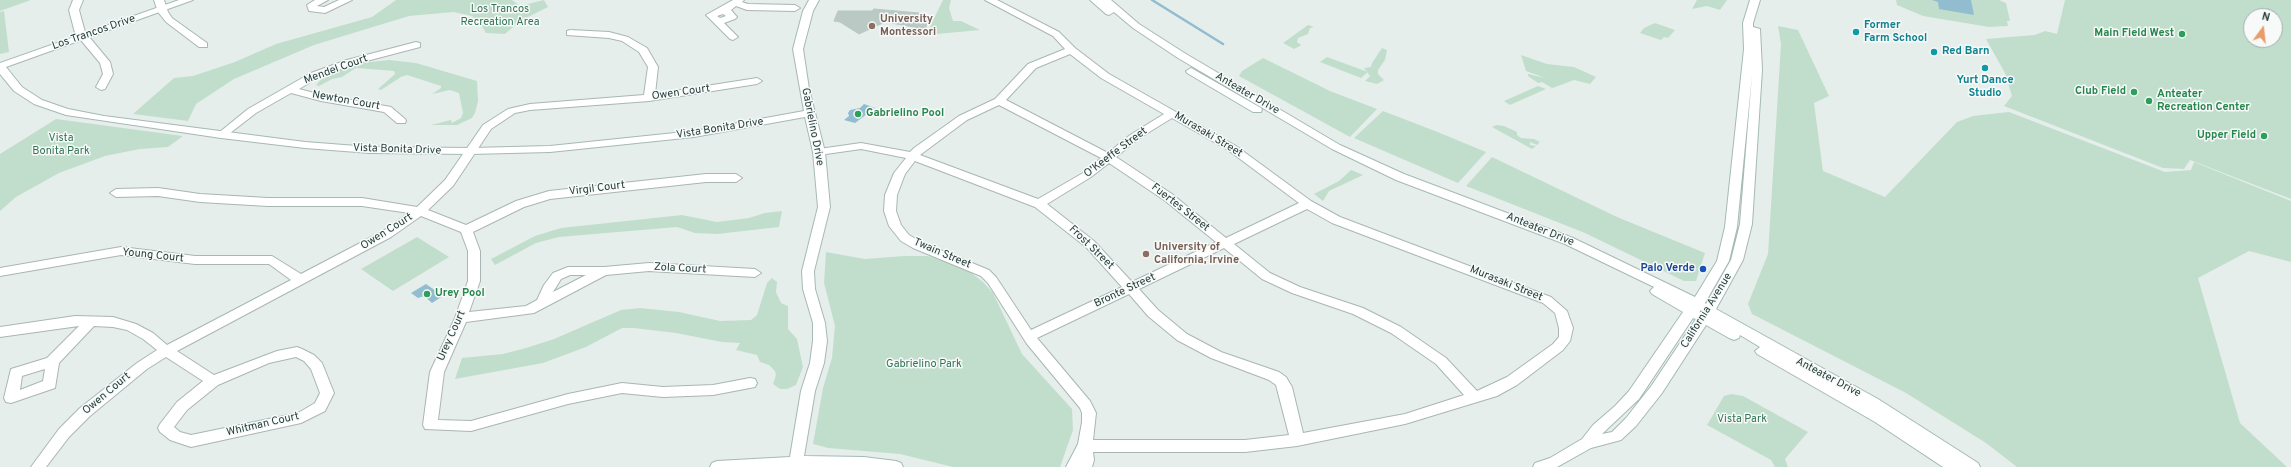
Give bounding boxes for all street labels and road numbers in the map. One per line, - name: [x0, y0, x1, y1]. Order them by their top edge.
- street label: Los Trancos Drive: [51, 13, 137, 53]
- street label: Mendel Court: [302, 52, 370, 88]
- street label: Anteater Drive: [1213, 70, 1281, 118]
- street label: Owen Court: [651, 82, 711, 104]
- street label: Gabrielino Drive: [798, 87, 826, 167]
- street label: Newton Court: [311, 89, 381, 113]
- street label: Murasaki Street: [1171, 109, 1245, 161]
- street label: Vista Bonita Drive: [675, 116, 765, 142]
- street label: O'Keeffe Street: [1082, 125, 1150, 181]
- street label: Vista Bonita Drive: [353, 142, 441, 158]
- street label: Virgil Court: [568, 179, 626, 199]
- street label: Fuertes Street: [1148, 181, 1212, 235]
- street label: Anteater Drive: [1504, 210, 1576, 250]
- street label: Owen Court: [359, 211, 415, 253]
- street label: Frost Street: [1066, 223, 1116, 273]
- street label: Twain Street: [911, 236, 973, 272]
- street label: Young Court: [122, 246, 184, 266]
- street label: Zola Court: [653, 261, 707, 277]
- street label: Murasaki Street: [1468, 263, 1544, 305]
- street label: Bronte Street: [1092, 271, 1158, 311]
- street label: California Avenue: [1679, 271, 1735, 351]
- street label: Urey Court: [435, 309, 469, 363]
- street label: Anteater Drive: [1793, 355, 1863, 401]
- street label: Owen Court: [80, 370, 134, 418]
- street label: Whitman Court: [225, 410, 301, 440]

